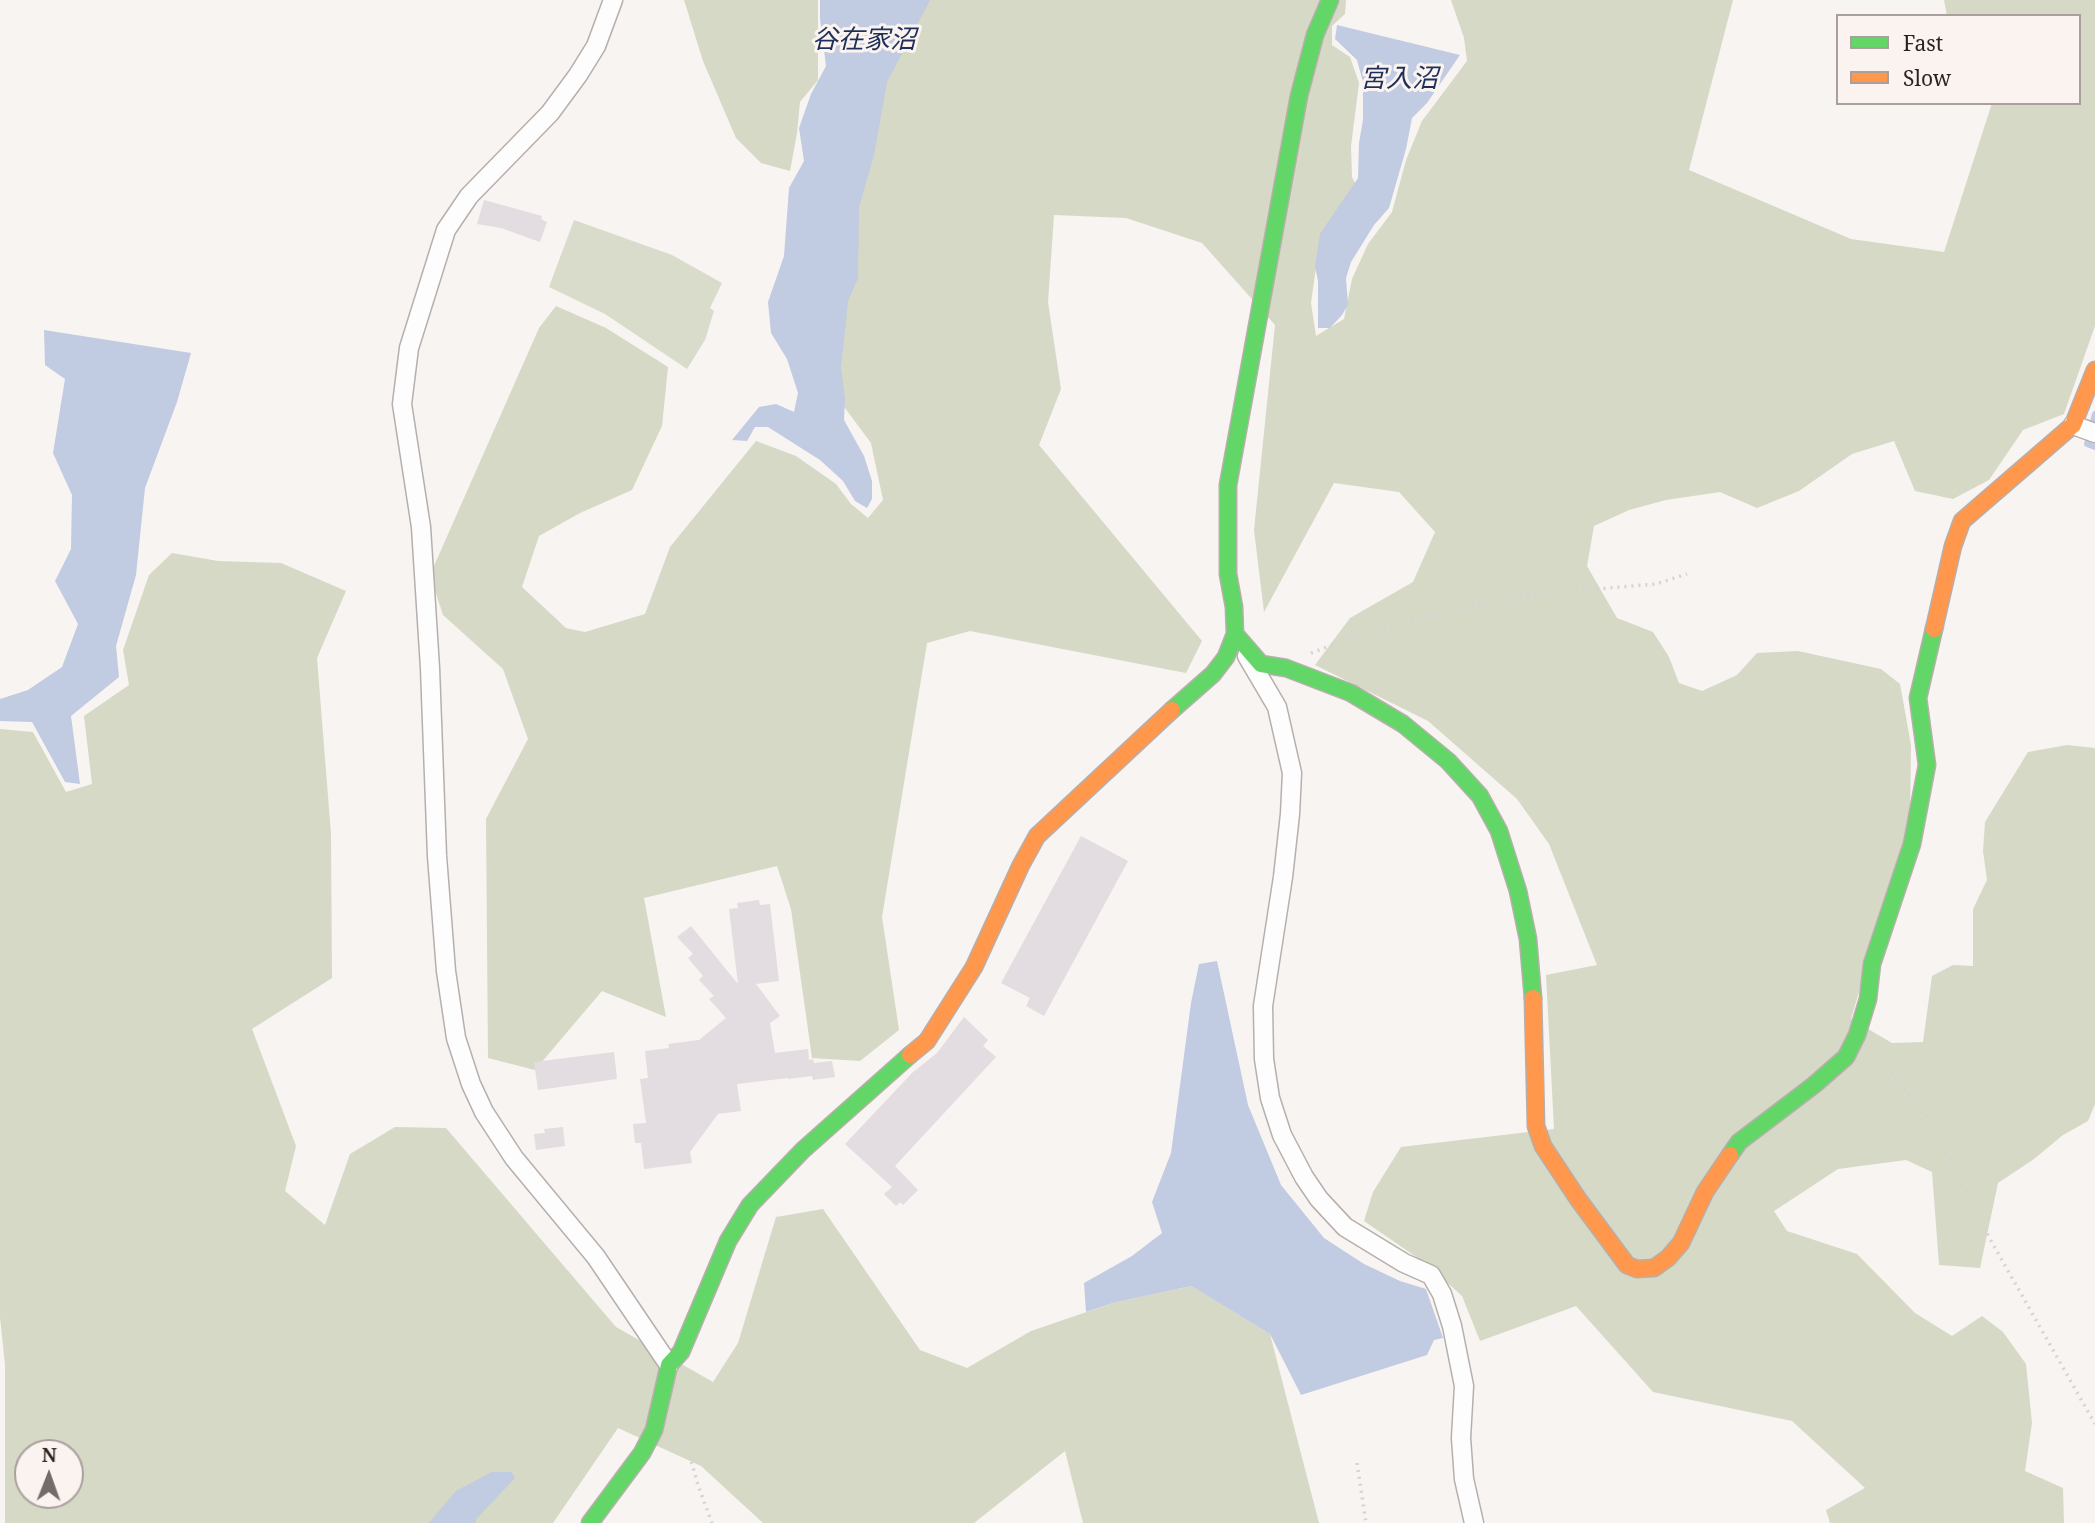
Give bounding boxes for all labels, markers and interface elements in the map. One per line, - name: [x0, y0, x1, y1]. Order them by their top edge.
- legend: [1836, 14, 2081, 105]
- water label: 谷在家沼: [812, 25, 916, 57]
- text: Fast: [1903, 29, 1943, 57]
- water label: 宮入沼: [1360, 64, 1438, 96]
- text: Slow: [1903, 64, 1951, 92]
- north arrow: [14, 1439, 84, 1509]
- text: N: [42, 1442, 57, 1468]

